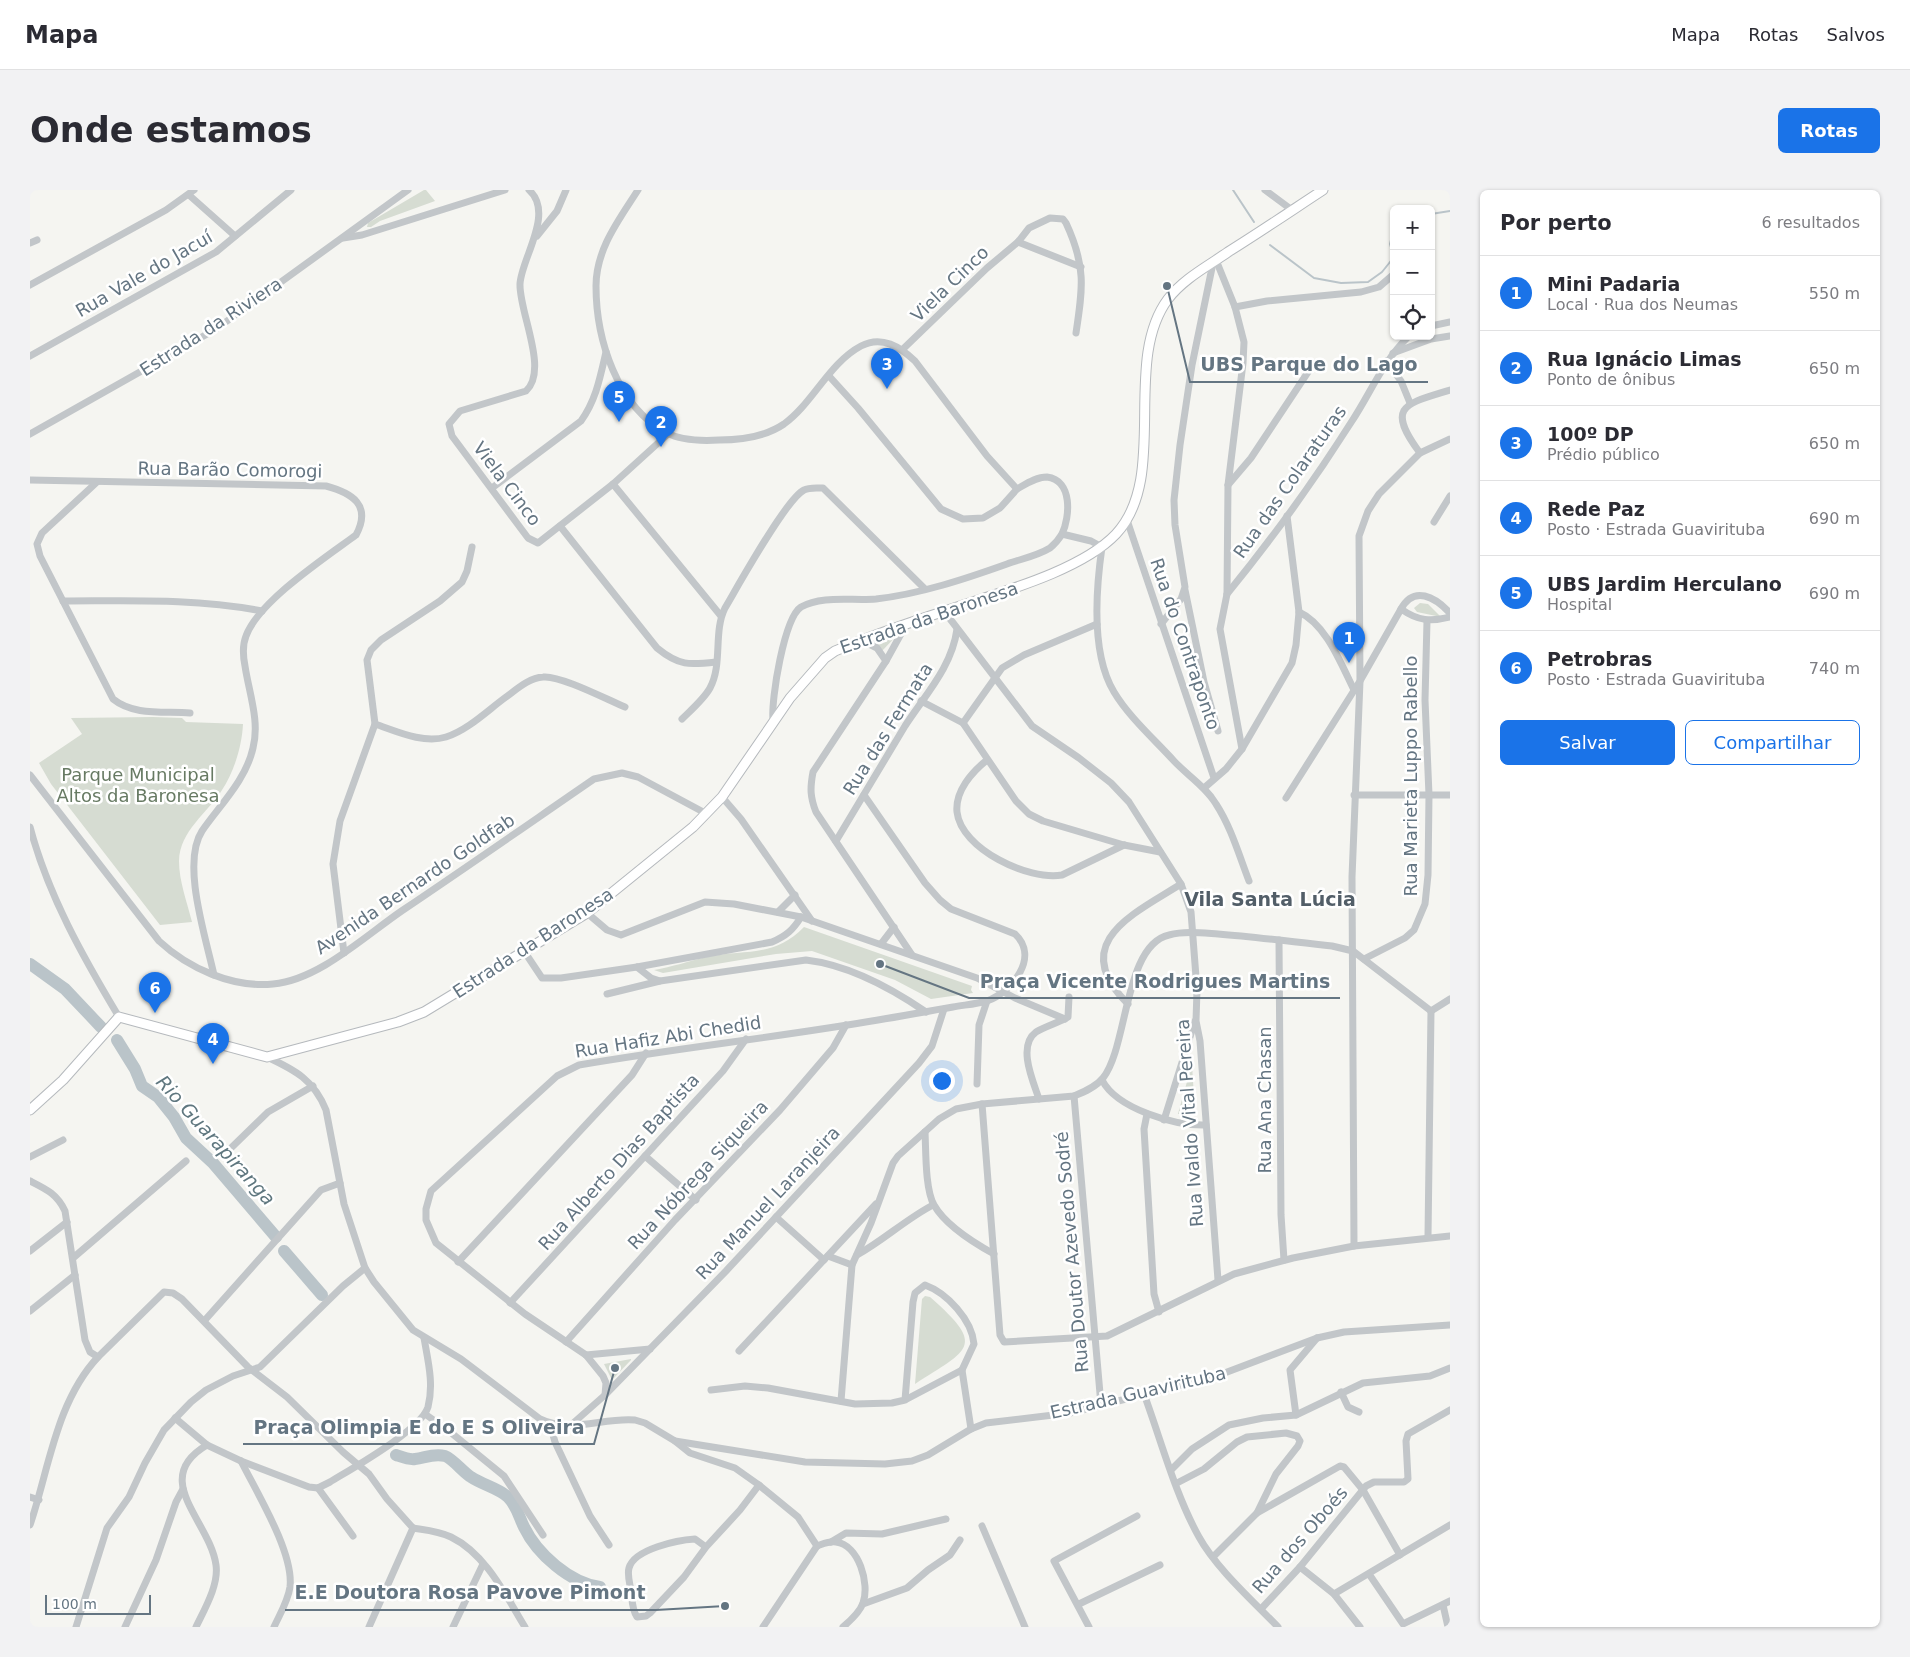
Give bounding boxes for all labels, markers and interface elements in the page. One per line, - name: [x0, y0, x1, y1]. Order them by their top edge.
- text: Mapa: [25, 21, 98, 49]
- text: Mapa: [1671, 24, 1720, 45]
- text: Rotas: [1748, 24, 1799, 45]
- text: Salvos: [1827, 24, 1885, 45]
- button: Rotas: [1778, 108, 1880, 153]
- text: Onde estamos: [30, 110, 312, 150]
- map controls: [1390, 205, 1435, 340]
- button: +: [1390, 205, 1435, 250]
- text: Por perto: [1500, 211, 1612, 235]
- text: 6 resultados: [1761, 213, 1860, 232]
- street label: Rua Vale do Jacuí: [72, 225, 217, 321]
- street label: Viela Cinco: [907, 241, 993, 326]
- button: −: [1390, 250, 1435, 295]
- street label: Estrada da Riviera: [136, 273, 286, 380]
- text: Mini Padaria: [1547, 273, 1680, 295]
- text: 1: [1510, 284, 1522, 303]
- text: 550 m: [1809, 284, 1860, 303]
- button: locate: [1390, 295, 1435, 340]
- text: Local · Rua dos Neumas: [1547, 295, 1738, 314]
- pin: 3: [871, 348, 903, 389]
- callout: UBS Parque do Lago: [1190, 348, 1428, 382]
- text: Rua Ignácio Limas: [1547, 348, 1742, 370]
- text: UBS Parque do Lago: [1200, 353, 1418, 375]
- text: 2: [1510, 359, 1522, 378]
- text: 650 m: [1809, 359, 1860, 378]
- text: Ponto de ônibus: [1547, 370, 1675, 389]
- pin: 5: [603, 381, 635, 422]
- street label: Rua das Colaraturas: [1229, 401, 1350, 562]
- pin: 2: [645, 406, 677, 447]
- text: 100º DP: [1547, 423, 1634, 445]
- text: 3: [1510, 434, 1522, 453]
- text: 650 m: [1809, 434, 1860, 453]
- street label: Viela Cinco: [469, 438, 546, 530]
- text: Prédio público: [1547, 445, 1660, 464]
- street label: Rua Barão Comorogi: [137, 457, 323, 482]
- text: Rede Paz: [1547, 498, 1645, 520]
- text: 4: [1510, 509, 1522, 528]
- text: 690 m: [1809, 509, 1860, 528]
- text: Posto · Estrada Guavirituba: [1547, 520, 1765, 539]
- street label: Rua do Contraponto: [1146, 555, 1225, 733]
- text: UBS Jardim Herculano: [1547, 573, 1782, 595]
- street label: Estrada da Baronesa: [837, 577, 1021, 658]
- text: 5: [1510, 584, 1522, 603]
- text: 690 m: [1809, 584, 1860, 603]
- text: Hospital: [1547, 595, 1612, 614]
- pin: 1: [1333, 622, 1365, 663]
- text: Petrobras: [1547, 648, 1652, 670]
- street label: Rua Marieta Luppo Rabello: [1400, 655, 1421, 897]
- street label: Rua das Fermata: [839, 659, 937, 799]
- text: 6: [1510, 659, 1522, 678]
- text: 740 m: [1809, 659, 1860, 678]
- text: Posto · Estrada Guavirituba: [1547, 670, 1765, 689]
- button: Salvar: [1500, 720, 1675, 765]
- button: Compartilhar: [1685, 720, 1860, 765]
- park label: Parque Municipal Altos da Baronesa: [57, 764, 219, 806]
- street label: Avenida Bernardo Goldfab: [311, 809, 518, 958]
- street label: Estrada da Baronesa: [449, 883, 617, 1002]
- district label: Vila Santa Lúcia: [1184, 888, 1356, 910]
- callout: Praça Vicente Rodrigues Martins: [969, 964, 1340, 998]
- text: Praça Vicente Rodrigues Martins: [980, 970, 1330, 992]
- pin: 6: [139, 972, 171, 1013]
- street label: Rua Hafiz Abi Chedid: [573, 1011, 763, 1062]
- street label: Rua Ivaldo Vital Pereira: [1172, 1018, 1207, 1228]
- pin: 4: [197, 1023, 229, 1064]
- street label: Rua Ana Chasan: [1254, 1026, 1275, 1174]
- your location: [929, 1068, 955, 1094]
- street label: Rua Alberto Dias Baptista: [534, 1069, 703, 1254]
- water label: Rio Guarapiranga: [152, 1071, 280, 1209]
- street label: Rua Nóbrega Siqueira: [623, 1096, 772, 1253]
- street label: Rua Manuel Laranjeira: [691, 1122, 844, 1283]
- street label: Rua Doutor Azevedo Sodré: [1050, 1131, 1093, 1373]
- street label: Estrada Guavirituba: [1048, 1362, 1228, 1423]
- callout: Praça Olimpia E do E S Oliveira: [243, 1410, 594, 1444]
- text: Praça Olimpia E do E S Oliveira: [253, 1416, 585, 1438]
- street label: Rua dos Oboés: [1248, 1482, 1352, 1597]
- callout: E.E Doutora Rosa Pavove Pimont: [285, 1576, 656, 1610]
- text: E.E Doutora Rosa Pavove Pimont: [295, 1581, 645, 1603]
- scale bar: [45, 1592, 151, 1615]
- text: 100 m: [52, 1596, 97, 1612]

